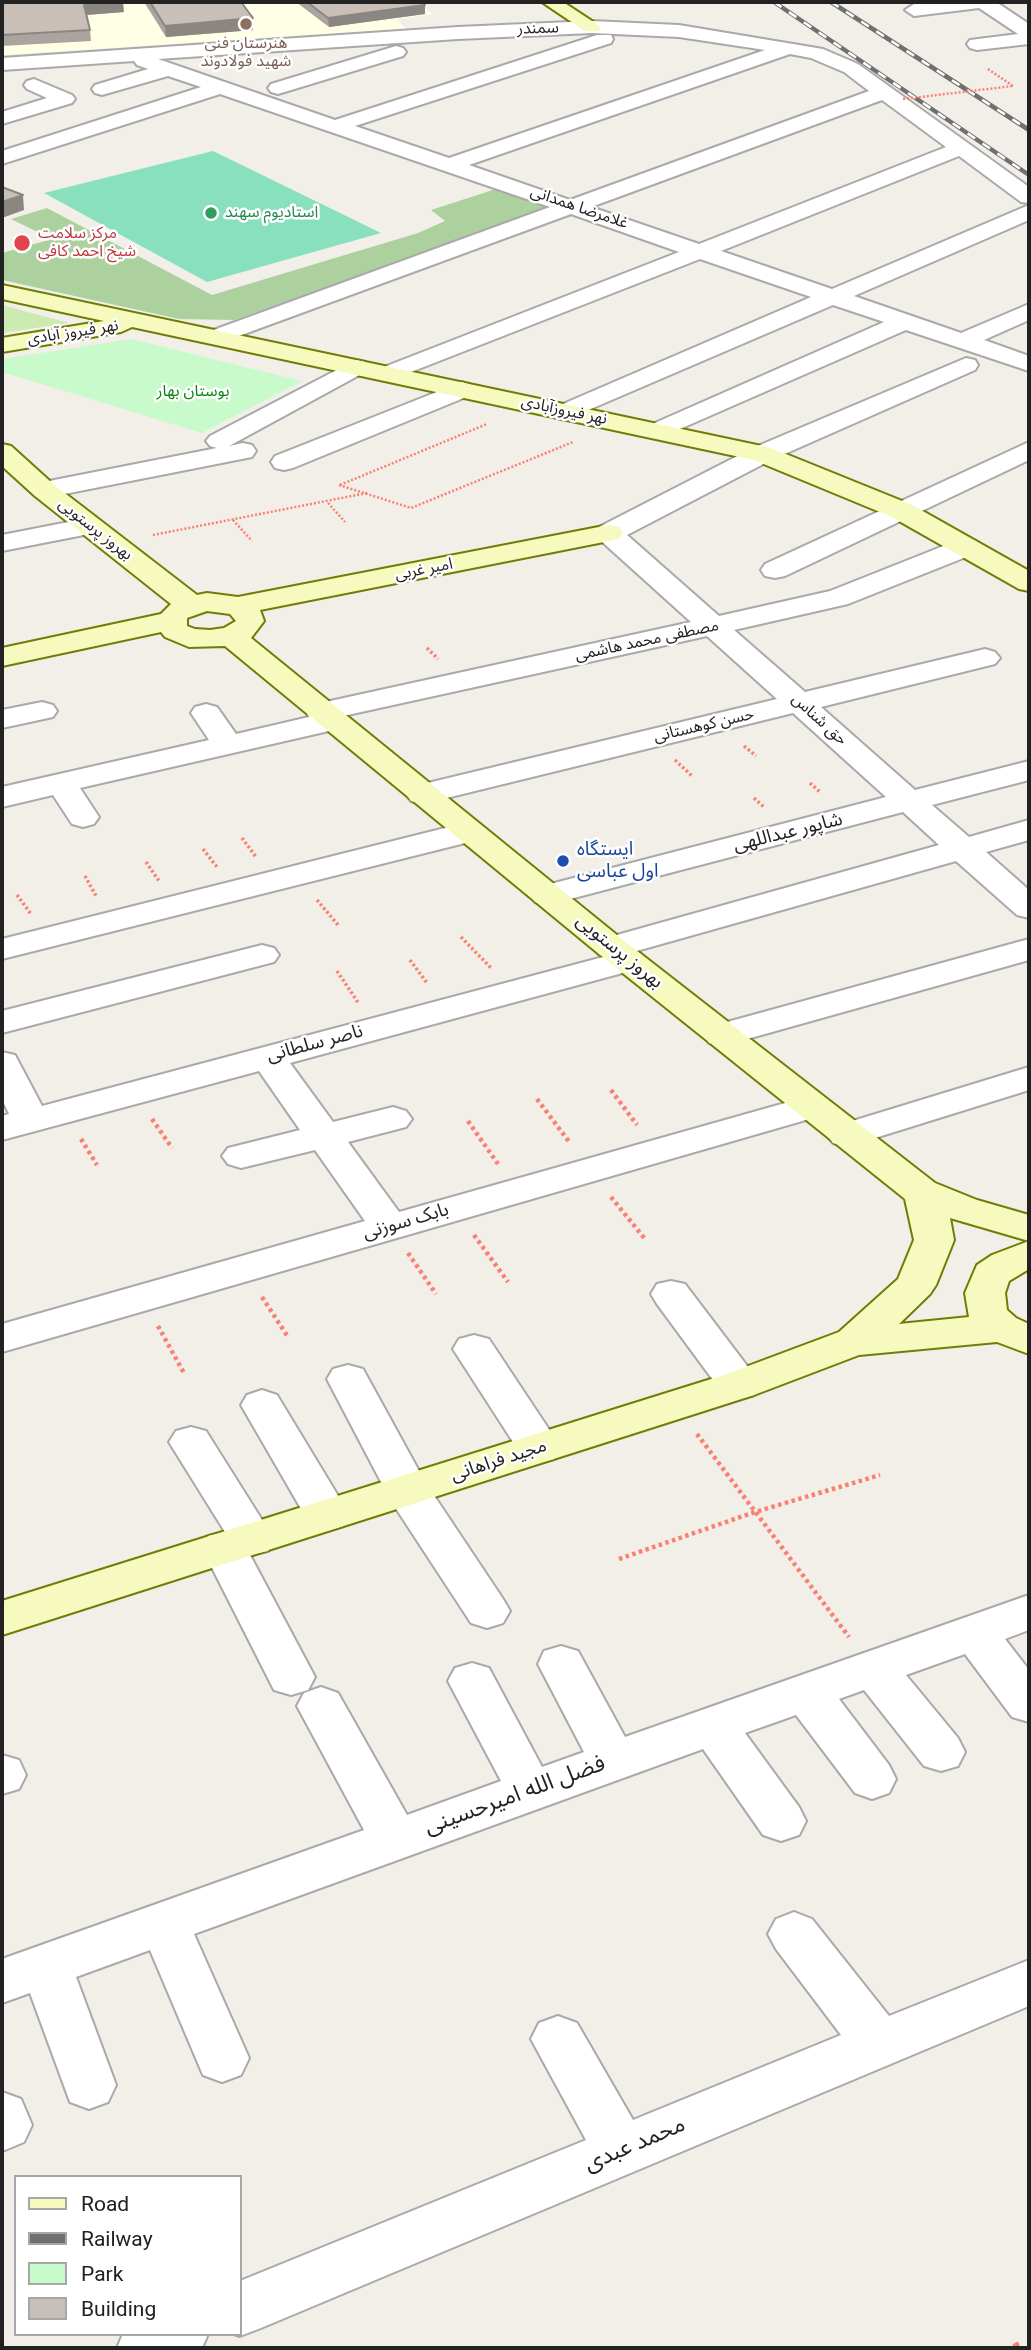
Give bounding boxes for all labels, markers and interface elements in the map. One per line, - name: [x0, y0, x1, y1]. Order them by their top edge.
- marker: هنرستان فنی شهید فولادوند: [238, 16, 254, 32]
- street label: سمندر: [517, 19, 559, 39]
- place label: هنرستان فنی شهید فولادوند: [201, 34, 291, 72]
- street label: غلامرضا همدانی: [528, 182, 630, 234]
- place label: استادیوم سهند: [225, 203, 318, 223]
- marker: استادیوم سهند: [203, 205, 219, 221]
- place label: مرکز سلامت شیخ احمد کافی: [38, 224, 136, 262]
- marker: مرکز سلامت شیخ احمد کافی: [12, 233, 32, 253]
- street label: نهر فیروز آبادی: [26, 316, 120, 350]
- park label: بوستان بهار: [157, 382, 229, 402]
- street label: نهر فیروزآبادی: [519, 393, 609, 429]
- street label: بهروز پرستویی: [54, 495, 136, 565]
- street label: امیر غربی: [393, 555, 455, 585]
- street label: مصطفی محمد هاشمی: [573, 616, 721, 666]
- street label: حق شناس: [787, 690, 851, 750]
- street label: حسن کوهستانی: [652, 705, 756, 747]
- street label: شاپور عبداللهی: [731, 808, 845, 858]
- place label: ایستگاه اول عباسی: [577, 839, 658, 883]
- marker: ایستگاه اول عباسی: [555, 853, 571, 869]
- street label: بهروز پرستویی: [571, 910, 667, 994]
- street label: ناصر سلطانی: [264, 1020, 366, 1068]
- street label: بابک سوزنی: [360, 1199, 452, 1245]
- street label: مجید فراهانی: [448, 1435, 550, 1487]
- street label: فضل الله امیرحسینی: [421, 1750, 609, 1842]
- street label: محمد عبدی: [580, 2111, 690, 2179]
- legend: [14, 2175, 242, 2336]
- text: Road: [81, 2192, 129, 2216]
- text: Railway: [81, 2227, 153, 2251]
- text: Park: [81, 2262, 123, 2286]
- text: Building: [81, 2297, 156, 2321]

